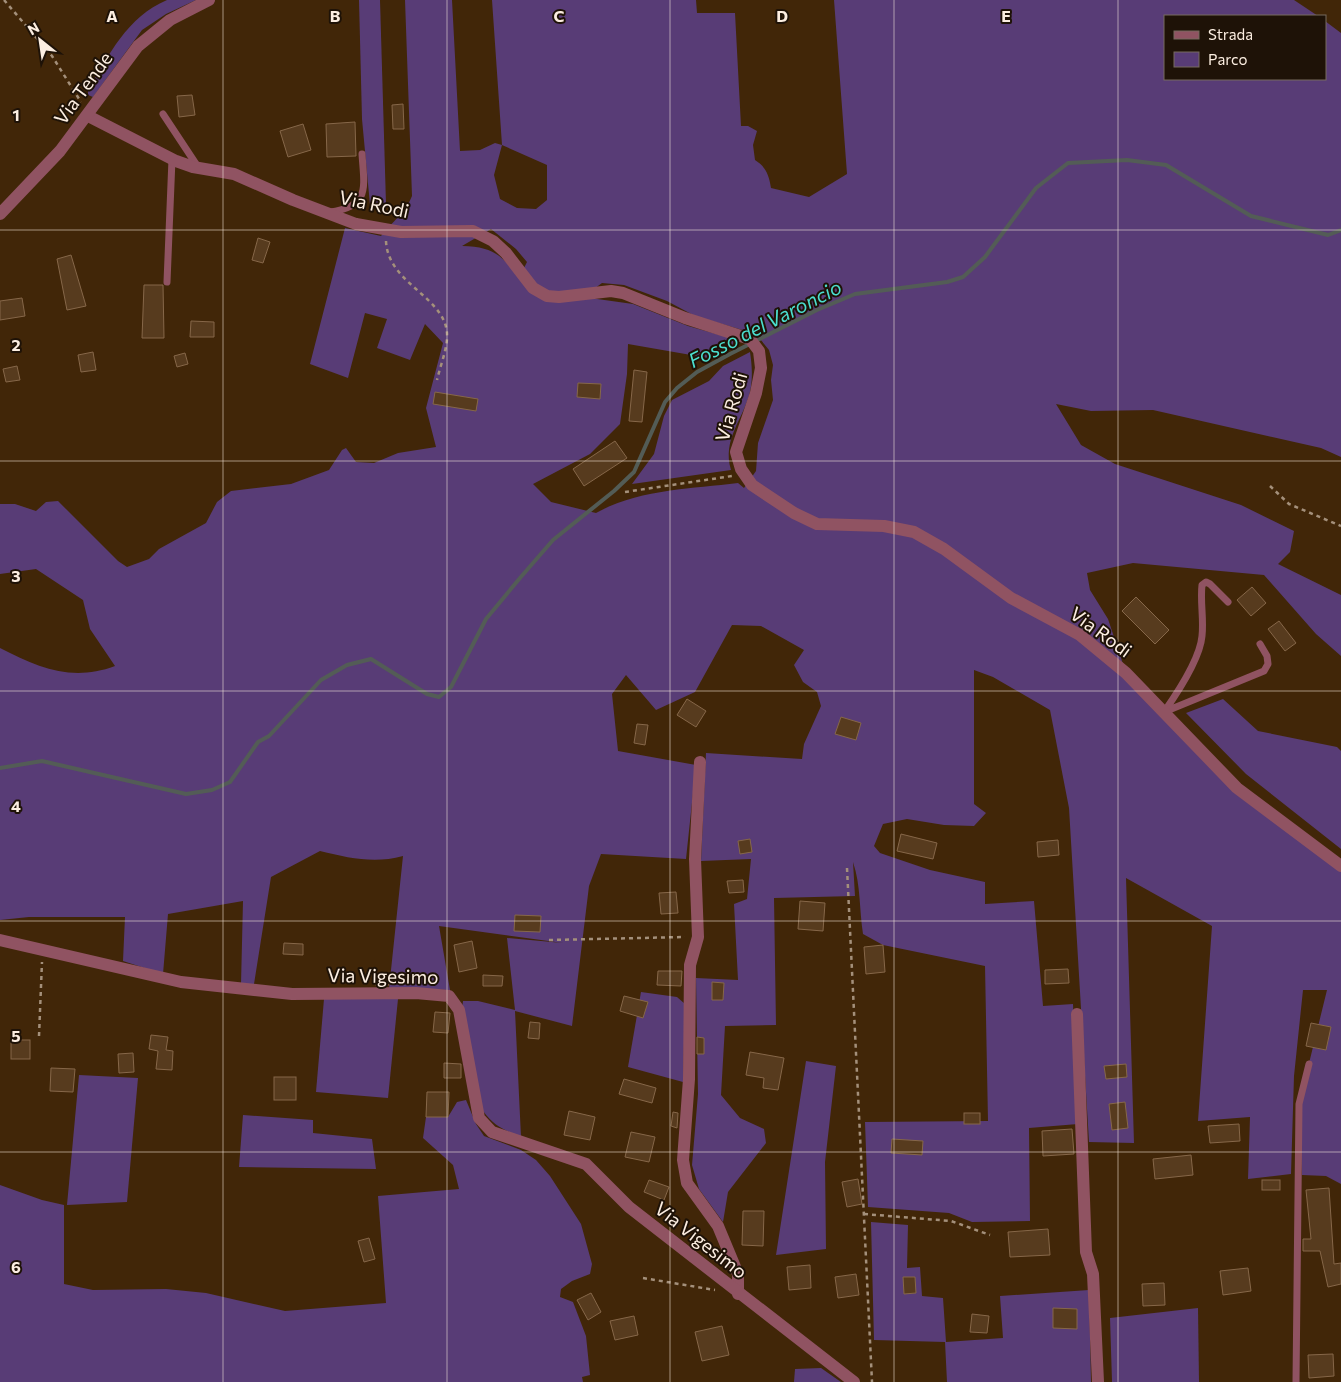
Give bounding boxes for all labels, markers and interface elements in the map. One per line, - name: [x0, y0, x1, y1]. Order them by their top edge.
- text: A: [106, 6, 118, 25]
- text: B: [330, 6, 341, 25]
- text: C: [554, 6, 565, 25]
- text: D: [776, 6, 788, 25]
- text: E: [1001, 6, 1011, 25]
- north arrow: [15, 15, 65, 65]
- legend: [1164, 15, 1326, 80]
- text: N: [24, 18, 42, 38]
- text: Strada: [1208, 25, 1253, 43]
- street label: Via Tende: [49, 47, 117, 128]
- text: Parco: [1208, 50, 1247, 68]
- text: 1: [12, 105, 20, 124]
- street label: Via Rodi: [337, 185, 411, 222]
- water label: Fosso del Varoncio: [684, 274, 845, 372]
- text: 2: [11, 335, 21, 354]
- street label: Via Rodi: [710, 370, 751, 444]
- text: 3: [11, 566, 21, 585]
- street label: Via Rodi: [1066, 601, 1137, 662]
- text: 4: [11, 796, 21, 815]
- street label: Via Vigesimo: [327, 963, 439, 988]
- text: 5: [11, 1026, 21, 1045]
- street label: Via Vigesimo: [650, 1196, 752, 1283]
- text: 6: [11, 1257, 21, 1276]

